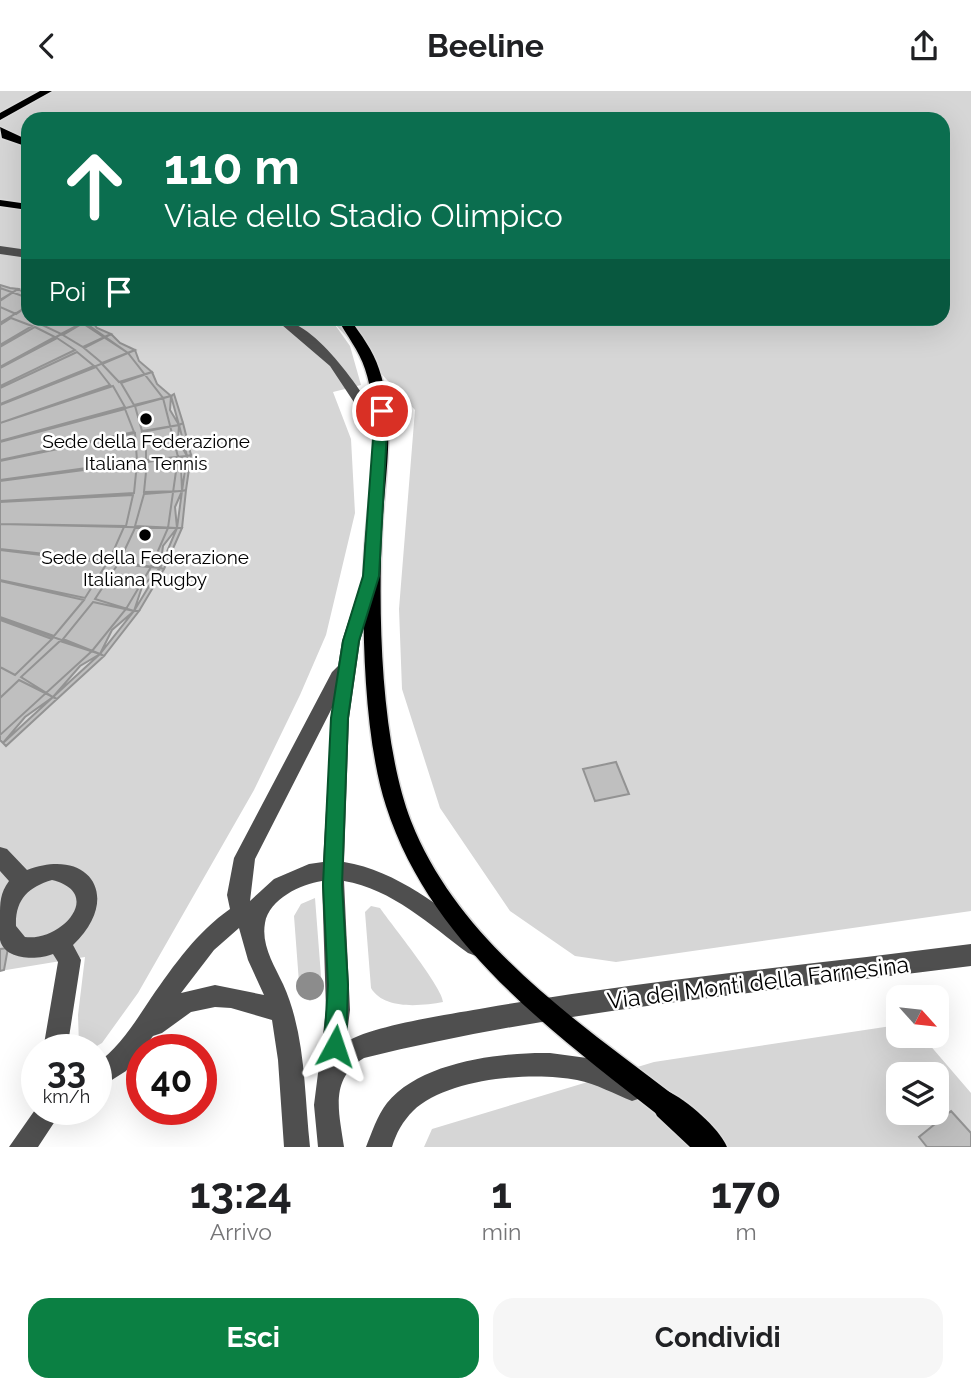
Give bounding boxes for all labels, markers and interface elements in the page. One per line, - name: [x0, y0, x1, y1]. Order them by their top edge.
- icon: back: [28, 27, 66, 65]
- text: Beeline: [427, 27, 544, 64]
- icon: share: [905, 27, 943, 65]
- text: 110 m: [164, 138, 300, 195]
- icon: ahead: [49, 140, 140, 231]
- text: Viale dello Stadio Olimpico: [164, 197, 563, 234]
- icon: arrive: [100, 273, 138, 311]
- text: Poi: [49, 277, 86, 307]
- pin: [352, 381, 412, 441]
- icon: arrive: [363, 392, 401, 430]
- marker: Sede della Federazione Italiana Tennis: [138, 411, 154, 427]
- place label: Sede della Federazione Italiana Tennis: [42, 430, 250, 474]
- marker: Sede della Federazione Italiana Rugby: [137, 527, 153, 543]
- place label: Sede della Federazione Italiana Rugby: [41, 546, 249, 590]
- street label: Via dei Monti della Farnesina: [606, 950, 910, 1014]
- north arrow: [886, 985, 948, 1048]
- map controls: [886, 985, 949, 1125]
- position arrow: [298, 1009, 372, 1083]
- speed limit sign: 40: [126, 1034, 217, 1125]
- text: 33: [47, 1050, 86, 1091]
- button: layers: [886, 1062, 949, 1125]
- text: km/h: [43, 1086, 90, 1107]
- text: 13:24: [190, 1169, 292, 1218]
- text: 1: [491, 1169, 512, 1218]
- text: 170: [711, 1169, 781, 1218]
- text: Arrivo: [210, 1218, 272, 1245]
- text: min: [482, 1218, 521, 1245]
- text: m: [736, 1218, 757, 1245]
- button: Esci: [28, 1298, 479, 1378]
- button: Condividi: [493, 1298, 943, 1378]

